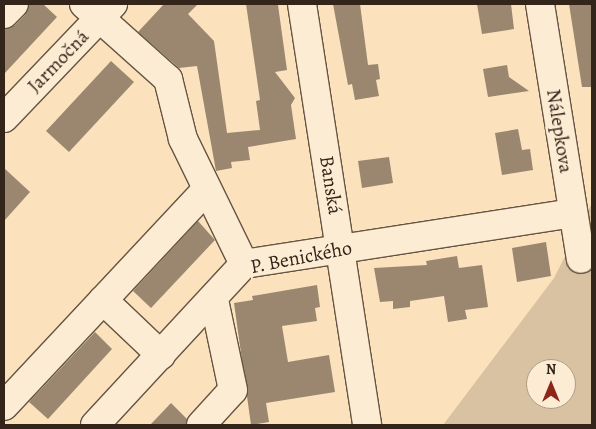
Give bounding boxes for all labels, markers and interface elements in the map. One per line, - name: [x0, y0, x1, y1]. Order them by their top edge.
- street label: Jarmočná: [22, 25, 94, 97]
- street label: Nálepkova: [542, 87, 578, 175]
- street label: Banská: [315, 154, 347, 216]
- street label: P. Benického: [248, 235, 354, 279]
- north arrow: [526, 359, 576, 409]
- text: N: [546, 360, 556, 379]

